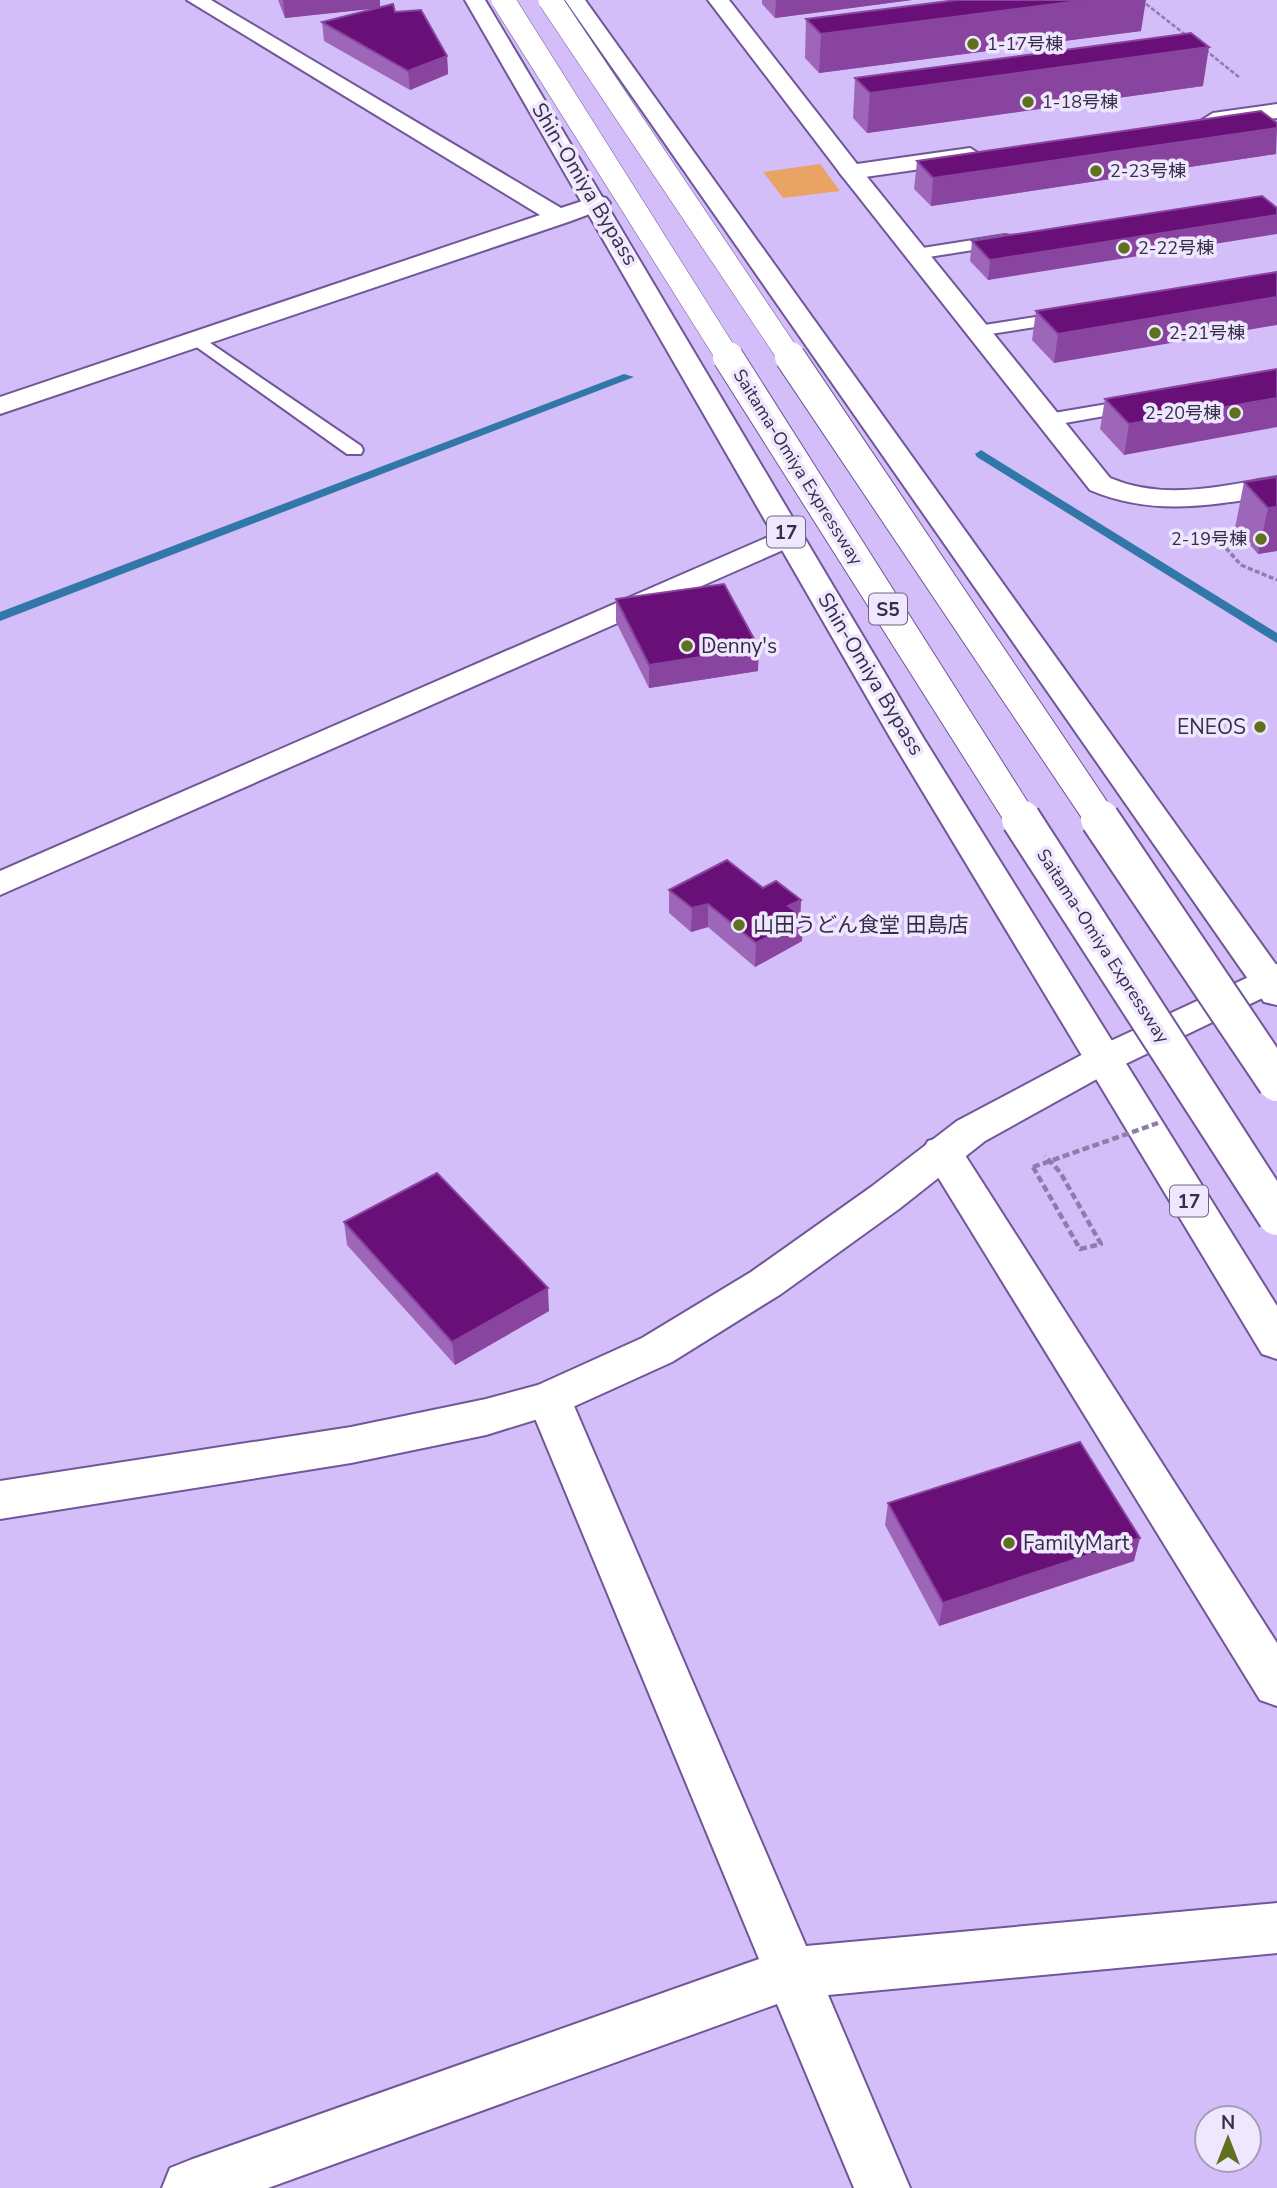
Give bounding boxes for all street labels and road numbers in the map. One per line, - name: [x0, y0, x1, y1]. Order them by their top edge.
- street label: Shin-Omiya Bypass: [525, 97, 645, 271]
- street label: Saitama-Omiya Expressway: [728, 364, 869, 570]
- road number: 17: [767, 516, 805, 548]
- street label: Shin-Omiya Bypass: [811, 587, 931, 761]
- road number: S5: [869, 594, 907, 624]
- street label: Saitama-Omiya Expressway: [1031, 844, 1175, 1048]
- road number: 17: [1170, 1186, 1208, 1217]

